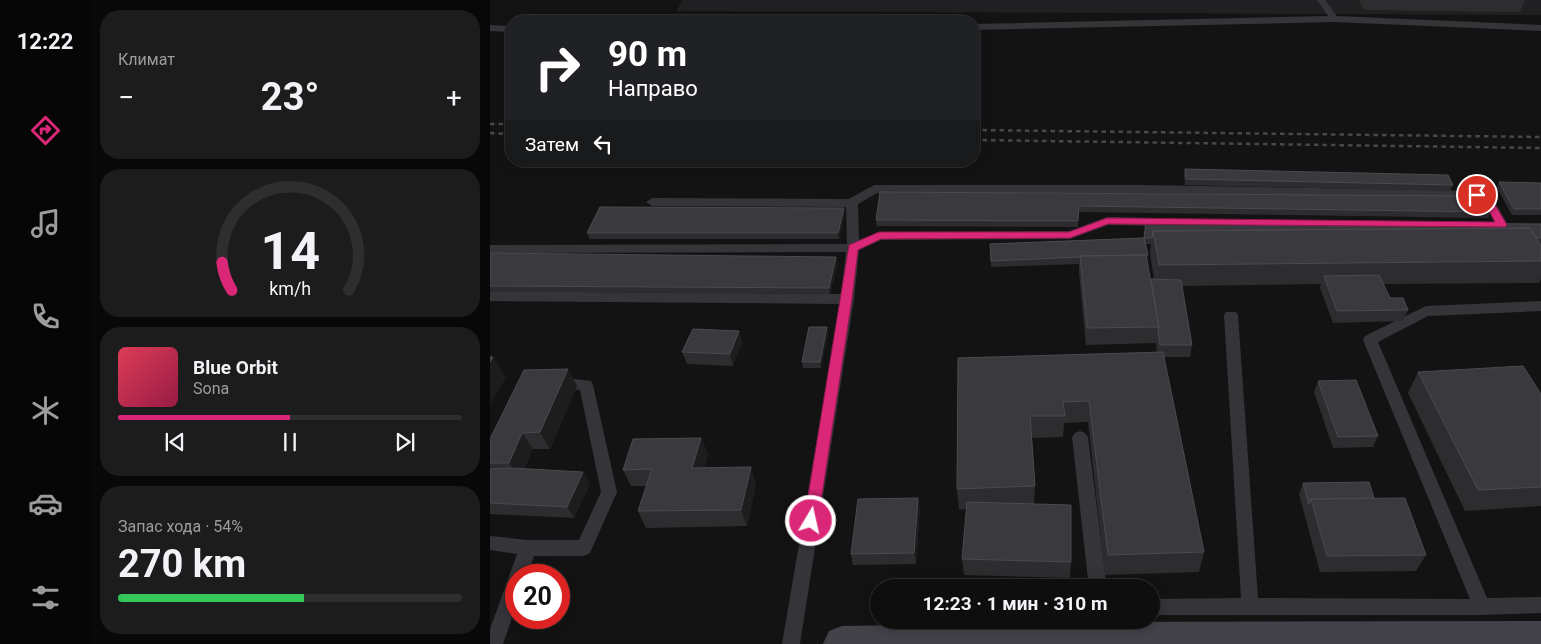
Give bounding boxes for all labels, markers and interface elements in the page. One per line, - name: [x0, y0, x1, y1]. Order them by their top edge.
- text: 12:22: [17, 29, 73, 54]
- text: 90 m: [608, 34, 687, 75]
- icon: right: [525, 35, 590, 100]
- text: Климат: [118, 50, 175, 69]
- text: 23°: [261, 75, 319, 119]
- text: Направо: [608, 76, 698, 101]
- text: −: [118, 81, 134, 114]
- text: +: [446, 81, 462, 114]
- icon: directions: [28, 113, 63, 148]
- icon: left: [589, 130, 617, 158]
- text: Затем: [525, 133, 579, 156]
- pin: [1456, 174, 1498, 216]
- icon: arrive: [1463, 181, 1491, 209]
- icon: music: [28, 206, 63, 241]
- text: 14: [260, 221, 320, 282]
- text: km/h: [269, 278, 311, 299]
- icon: phone: [28, 299, 63, 334]
- text: Blue Orbit: [193, 356, 278, 379]
- text: Sona: [193, 379, 229, 398]
- icon: climate: [28, 393, 63, 428]
- icon: previous: [161, 428, 189, 456]
- icon: pause: [276, 428, 304, 456]
- icon: next: [391, 428, 419, 456]
- icon: car: [28, 486, 63, 521]
- position arrow: [784, 494, 836, 546]
- text: Запас хода · 54%: [118, 517, 243, 536]
- text: 270 km: [118, 542, 246, 586]
- speed limit sign: 20: [505, 564, 570, 629]
- icon: filters: [28, 580, 63, 615]
- text: 12:23 · 1 мин · 310 m: [923, 592, 1107, 615]

